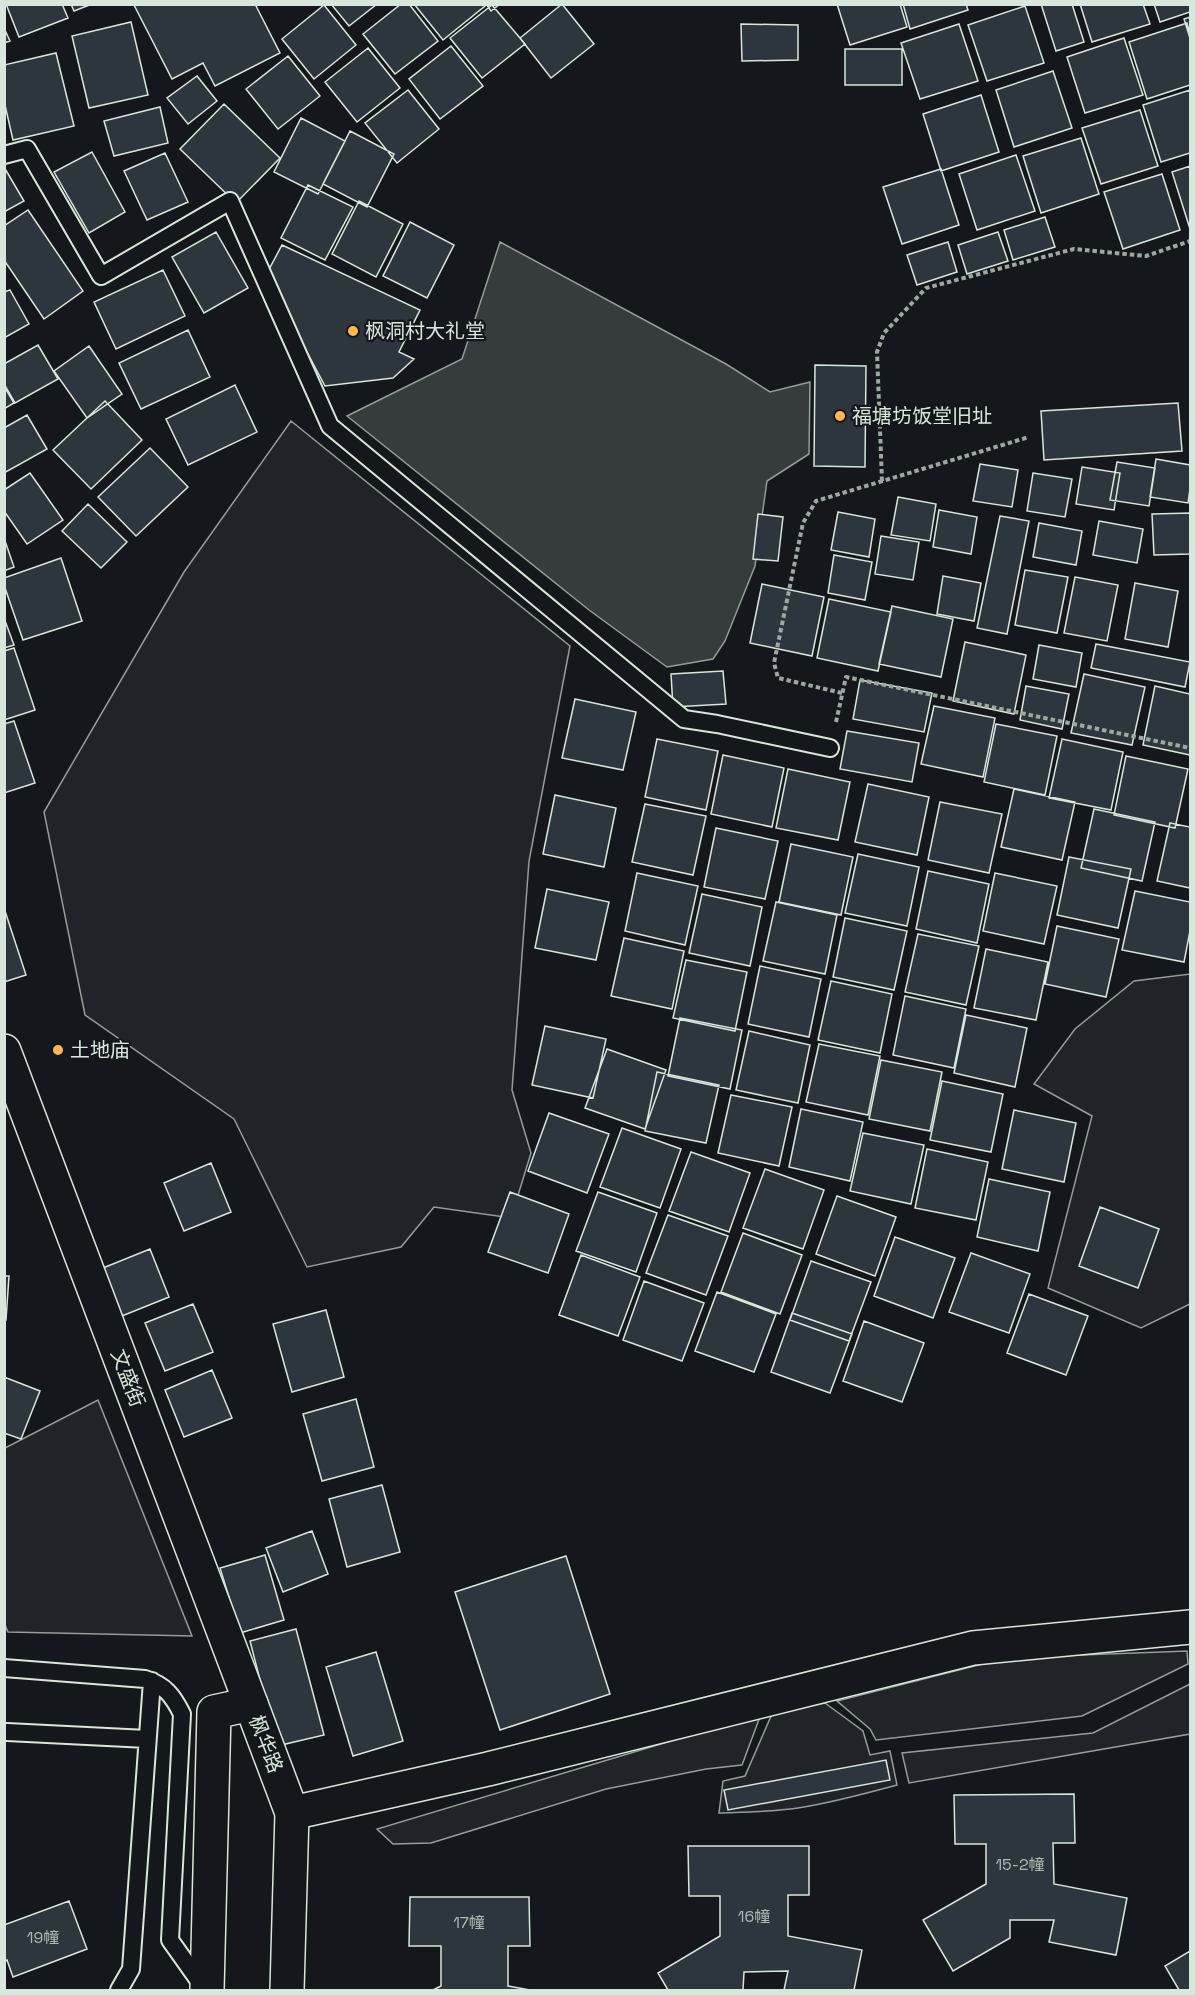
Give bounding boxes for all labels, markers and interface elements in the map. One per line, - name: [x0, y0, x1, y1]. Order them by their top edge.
- place label: 枫洞村大礼堂: [365, 318, 485, 344]
- marker: 枫洞村大礼堂: [346, 324, 360, 338]
- place label: 福塘坊饭堂旧址: [852, 403, 992, 429]
- marker: 福塘坊饭堂旧址: [833, 409, 847, 423]
- place label: 土地庙: [70, 1037, 130, 1063]
- marker: 土地庙: [51, 1043, 65, 1057]
- street label: 文盛街: [105, 1345, 151, 1411]
- street label: 枫华路: [243, 1711, 289, 1777]
- house number: 15-2幢: [995, 1854, 1045, 1875]
- house number: 16幢: [738, 1906, 770, 1927]
- house number: 17幢: [453, 1912, 485, 1933]
- house number: 19幢: [27, 1927, 59, 1948]

